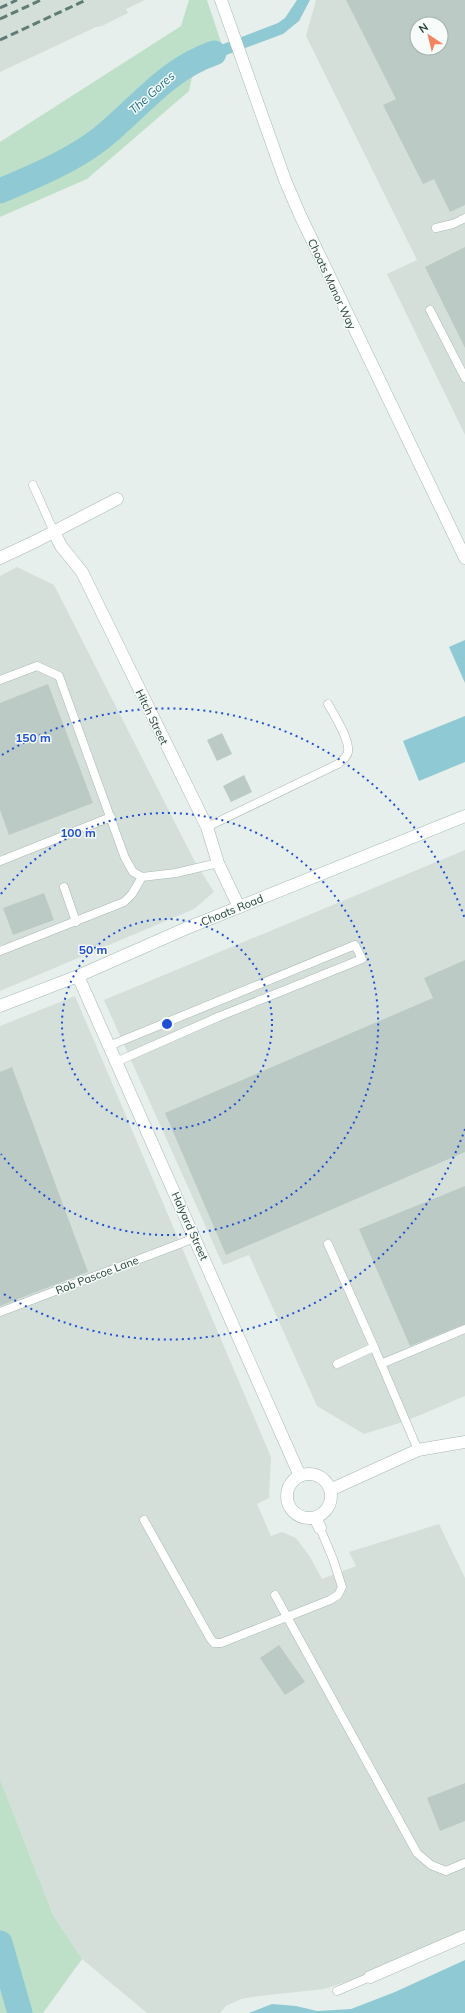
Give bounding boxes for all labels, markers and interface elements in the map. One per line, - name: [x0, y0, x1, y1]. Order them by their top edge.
- north arrow: [409, 16, 449, 56]
- text: N: [416, 20, 431, 36]
- water label: The Gores: [126, 68, 178, 117]
- street label: Choats Manor Way: [305, 236, 359, 332]
- street label: Hitch Street: [133, 687, 172, 747]
- text: 150 m: [15, 730, 51, 745]
- text: 100 m: [60, 825, 96, 840]
- street label: Choats Road: [199, 891, 265, 929]
- text: 50 m: [79, 942, 107, 957]
- centre of rings: [160, 1017, 174, 1031]
- street label: Halyard Street: [169, 1189, 211, 1263]
- street label: Rob Pascoe Lane: [54, 1253, 140, 1297]

